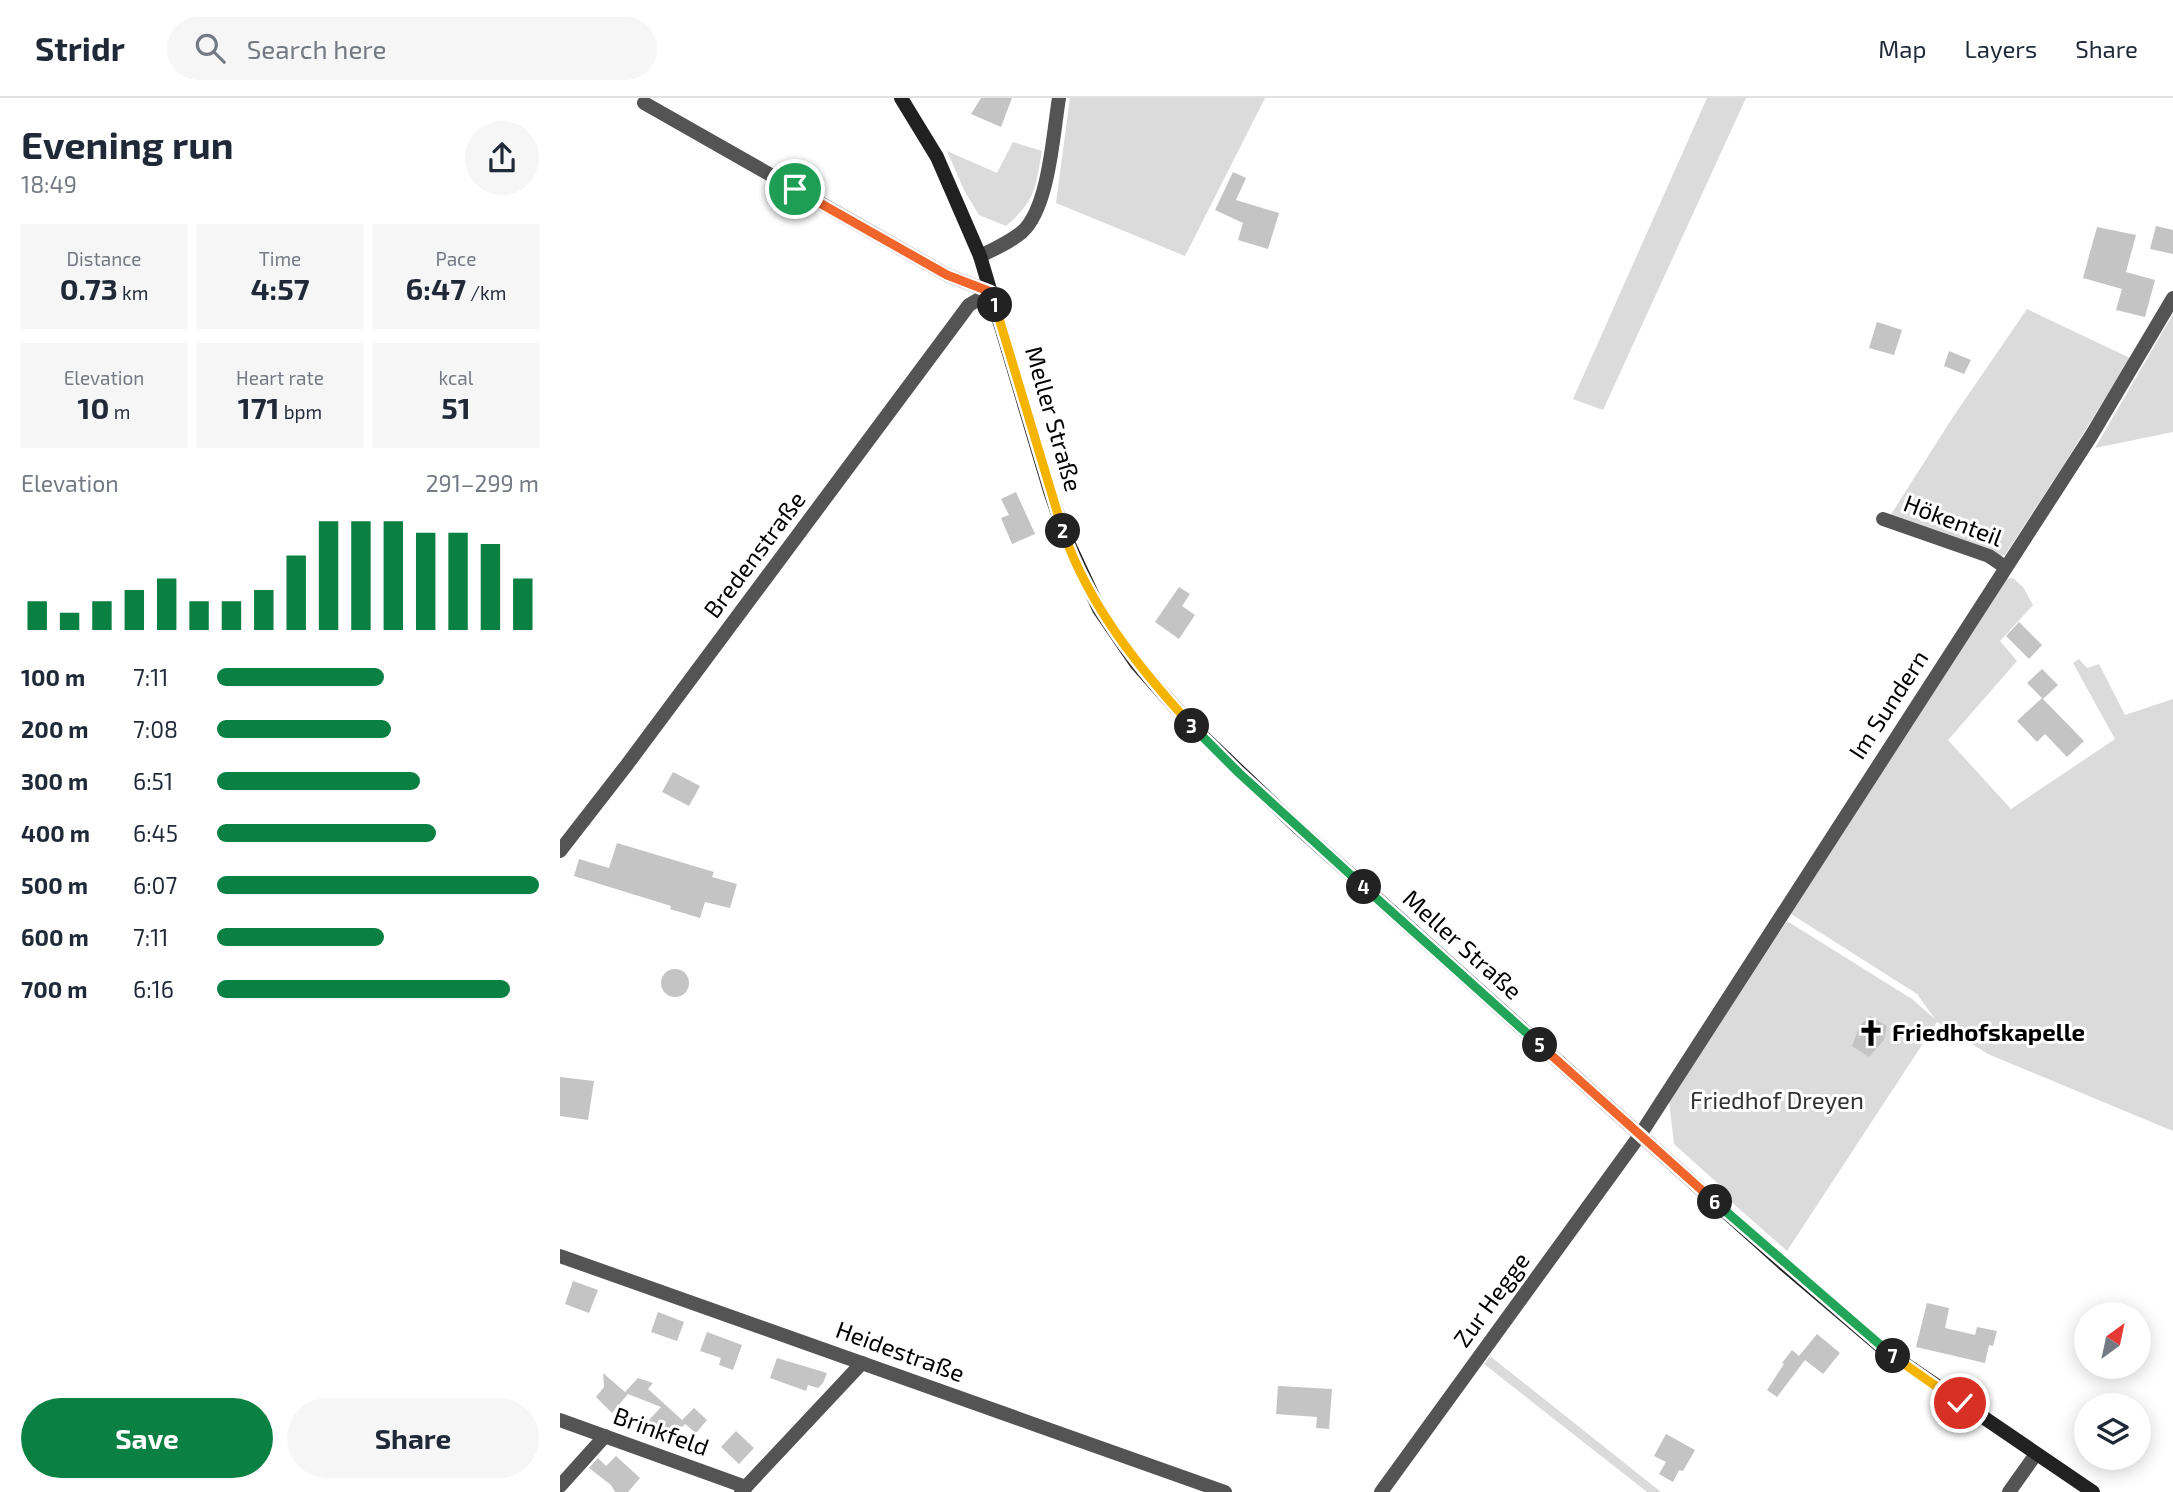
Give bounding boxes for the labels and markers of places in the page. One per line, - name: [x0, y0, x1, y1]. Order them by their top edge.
- pin: [765, 159, 825, 219]
- pin: 1: [978, 288, 1012, 322]
- pin: 2: [1046, 514, 1080, 548]
- pin: 3: [1174, 708, 1210, 744]
- pin: 4: [1346, 870, 1382, 904]
- place label: Friedhofskapelle: [1892, 1017, 2085, 1046]
- church icon: Friedhofskapelle: [1856, 1018, 1886, 1048]
- pin: 5: [1522, 1028, 1558, 1062]
- pin: 6: [1698, 1184, 1732, 1220]
- pin: 7: [1876, 1338, 1910, 1374]
- pin: [1930, 1373, 1990, 1433]

